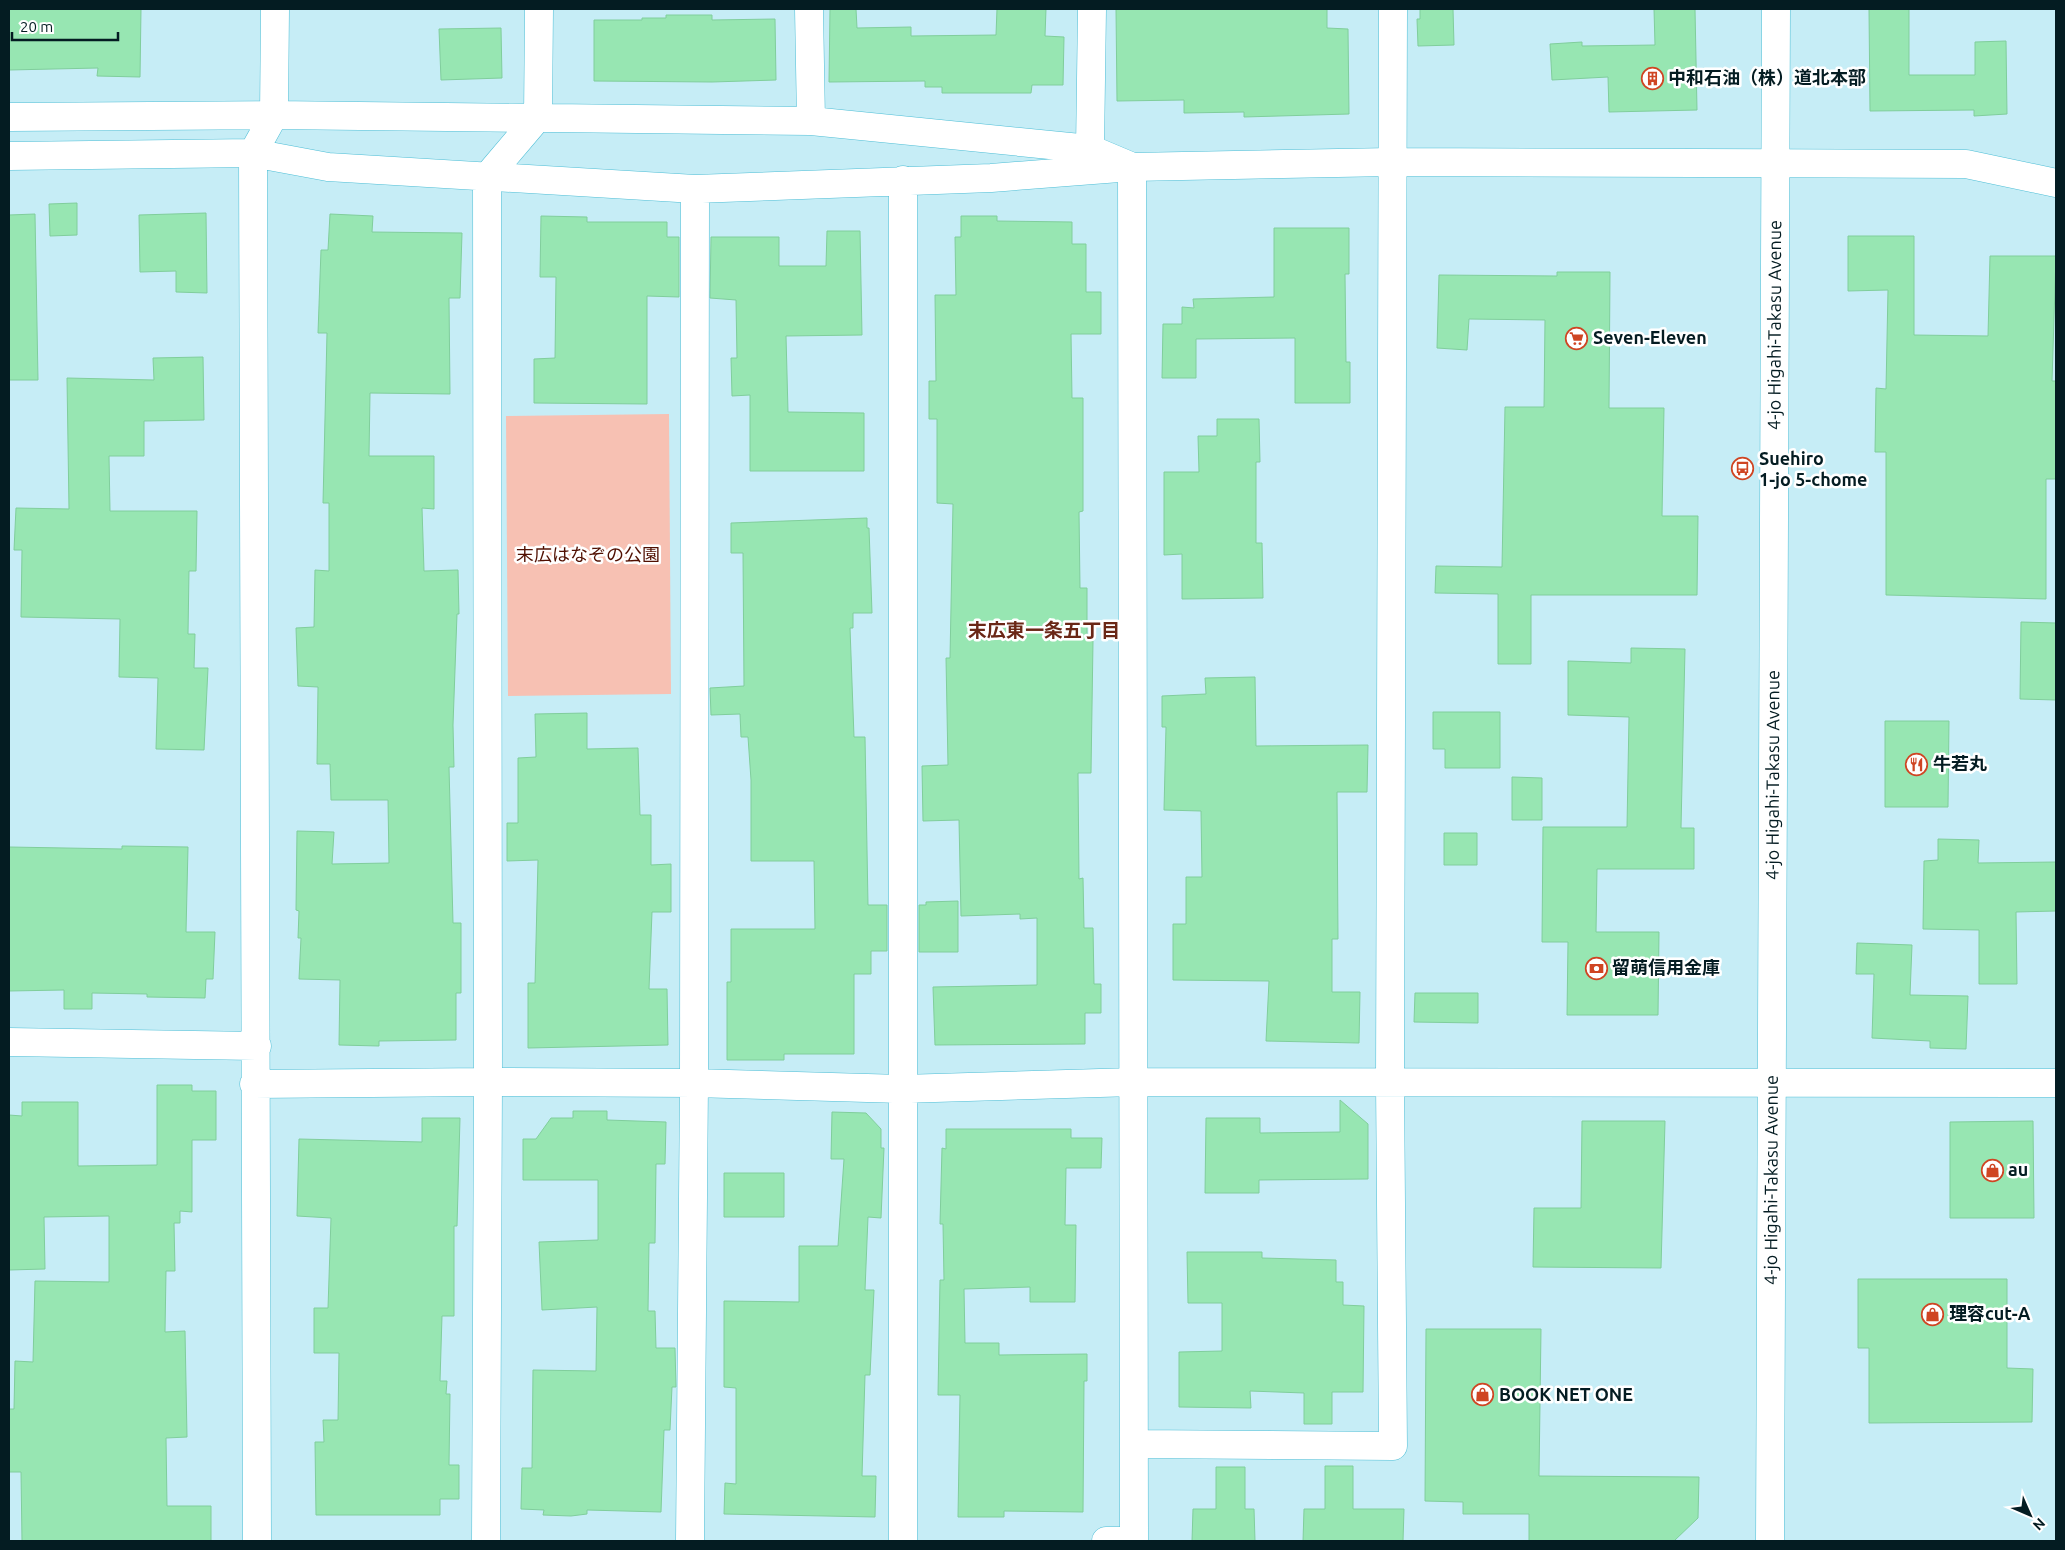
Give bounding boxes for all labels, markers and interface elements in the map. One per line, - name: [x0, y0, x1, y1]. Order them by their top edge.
- scale bar: [12, 10, 119, 42]
- text: 20 m: [20, 18, 53, 35]
- building icon: 中和石油（株）道北本部: [1640, 66, 1664, 90]
- place label: 中和石油（株）道北本部: [1668, 67, 1866, 87]
- street label: 4-jo Higahi-Takasu Avenue: [1763, 220, 1784, 430]
- supermarket icon: Seven-Eleven: [1565, 326, 1589, 350]
- place label: Seven-Eleven: [1593, 327, 1707, 347]
- place label: Suehiro 1-jo 5-chome: [1759, 448, 1867, 489]
- bus stop icon: Suehiro 1-jo 5-chome: [1731, 457, 1755, 481]
- park label: 末広はなぞの公園: [516, 544, 660, 564]
- district label: 末広東一条五丁目: [968, 619, 1120, 641]
- street label: 4-jo Higahi-Takasu Avenue: [1762, 670, 1782, 880]
- restaurant icon: 牛若丸: [1905, 752, 1929, 776]
- place label: 牛若丸: [1933, 753, 1987, 773]
- bank icon: 留萌信用金庫: [1584, 956, 1608, 980]
- place label: 留萌信用金庫: [1612, 957, 1720, 977]
- street label: 4-jo Higahi-Takasu Avenue: [1760, 1075, 1781, 1285]
- shop icon: au: [1980, 1158, 2004, 1182]
- place label: au: [2008, 1159, 2028, 1179]
- shop icon: 理容cut-A: [1921, 1302, 1945, 1326]
- place label: 理容cut-A: [1949, 1303, 2031, 1323]
- shop icon: BOOK NET ONE: [1471, 1383, 1495, 1407]
- place label: BOOK NET ONE: [1499, 1384, 1633, 1404]
- north arrow: [2005, 1490, 2055, 1540]
- text: N: [2030, 1515, 2049, 1534]

